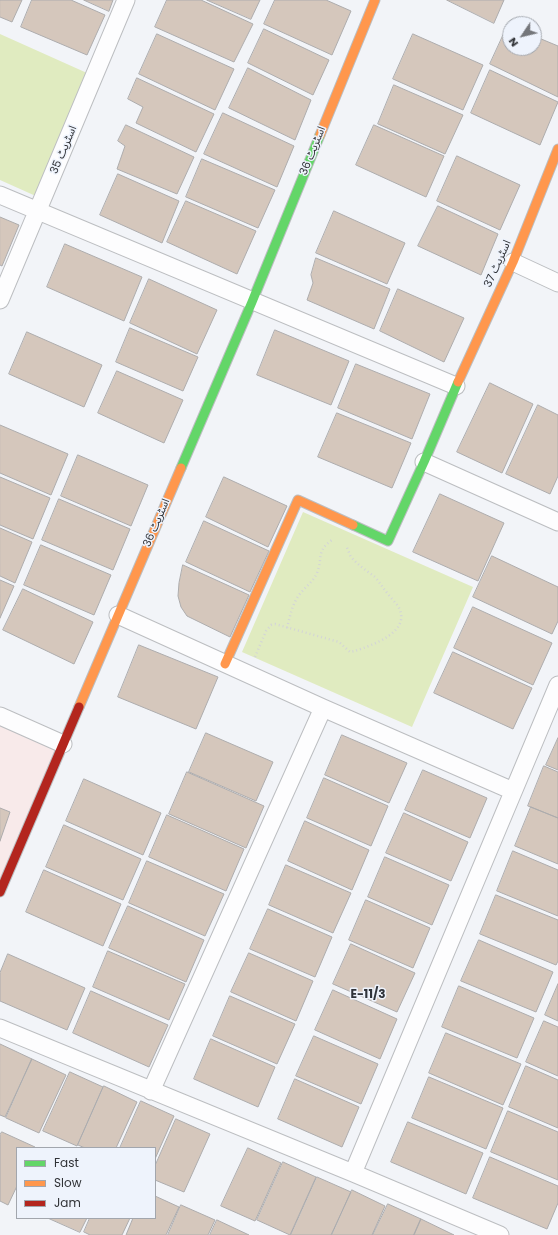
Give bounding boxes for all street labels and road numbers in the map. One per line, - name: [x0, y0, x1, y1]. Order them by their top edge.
- street label: اسٹریٹ 35: [48, 124, 80, 176]
- street label: اسٹریٹ 36: [297, 125, 329, 177]
- street label: اسٹریٹ 37: [482, 238, 514, 290]
- street label: اسٹریٹ 36: [141, 497, 173, 549]

